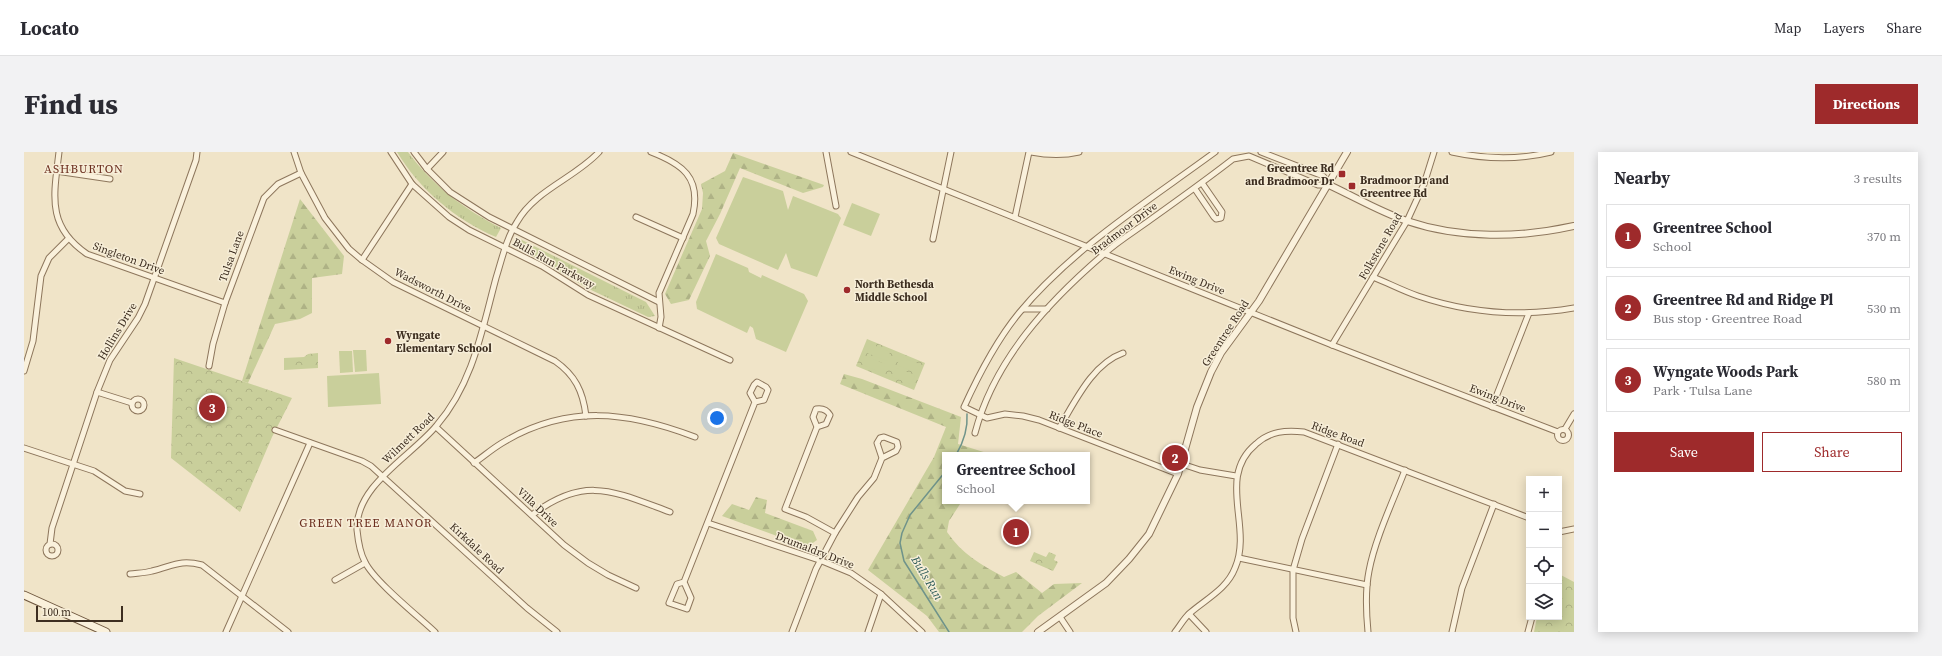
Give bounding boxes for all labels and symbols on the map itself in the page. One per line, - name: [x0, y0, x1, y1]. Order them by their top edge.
- district label: ASHBURTON: [44, 161, 124, 177]
- place label: Greentree Rd and Bradmoor Dr: [1245, 161, 1335, 189]
- marker: Greentree Rd and Bradmoor Dr: [1337, 169, 1347, 179]
- place label: Bradmoor Dr and Greentree Rd: [1360, 173, 1449, 201]
- marker: Bradmoor Dr and Greentree Rd: [1347, 181, 1357, 191]
- street label: Bradmoor Drive: [1088, 198, 1161, 258]
- street label: Folkstone Road: [1355, 209, 1406, 283]
- street label: Tulsa Lane: [215, 228, 248, 284]
- street label: Bulls Run Parkway: [510, 235, 598, 292]
- street label: Singleton Drive: [91, 239, 167, 279]
- street label: Ewing Drive: [1166, 262, 1228, 299]
- street label: Wadsworth Drive: [392, 265, 474, 317]
- place label: North Bethesda Middle School: [855, 277, 934, 305]
- marker: North Bethesda Middle School: [842, 285, 852, 295]
- street label: Greentree Road: [1198, 296, 1253, 370]
- street label: Hollins Drive: [94, 299, 141, 363]
- place label: Wyngate Elementary School: [396, 328, 492, 356]
- marker: Wyngate Elementary School: [383, 336, 393, 346]
- street label: Ewing Drive: [1467, 381, 1529, 416]
- pin: 3: [199, 393, 225, 423]
- street label: Ridge Place: [1047, 407, 1105, 442]
- your location: [707, 408, 727, 428]
- street label: Wilmett Road: [379, 409, 438, 467]
- street label: Ridge Road: [1309, 418, 1367, 451]
- pin: 2: [1162, 443, 1188, 473]
- street label: Villa Drive: [514, 484, 562, 531]
- district label: GREEN TREE MANOR: [299, 515, 433, 531]
- pin: 1: [1003, 517, 1029, 547]
- street label: Kirkdale Road: [446, 519, 508, 578]
- street label: Drumaldry Drive: [773, 529, 857, 573]
- water label: Bulls Run: [907, 552, 947, 603]
- scale bar: [36, 604, 123, 623]

